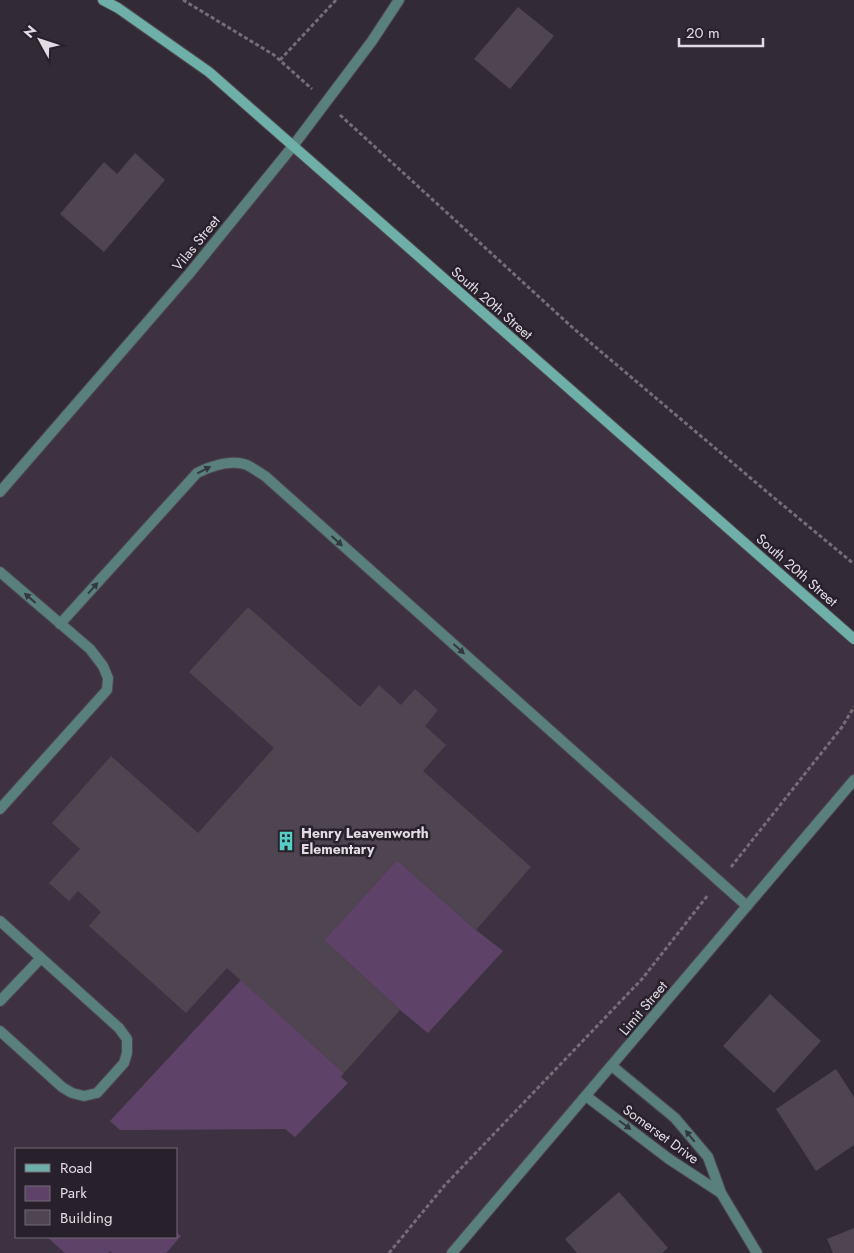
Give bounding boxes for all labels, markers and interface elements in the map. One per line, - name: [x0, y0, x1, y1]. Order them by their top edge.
- north arrow: [15, 15, 65, 65]
- scale bar: [679, 15, 763, 47]
- text: N: [19, 21, 41, 42]
- text: 20 m: [686, 22, 720, 44]
- street label: Vilas Street: [167, 211, 225, 275]
- street label: South 20th Street: [447, 262, 538, 345]
- one-way arrow: [197, 466, 211, 474]
- street label: South 20th Street: [752, 529, 843, 612]
- one-way arrow: [331, 535, 343, 547]
- one-way arrow: [87, 582, 99, 594]
- one-way arrow: [24, 593, 36, 604]
- one-way arrow: [452, 643, 464, 655]
- place label: Henry Leavenworth Elementary: [301, 823, 429, 859]
- building icon: Henry Leavenworth Elementary: [275, 830, 297, 852]
- street label: Limit Street: [614, 976, 672, 1040]
- street label: Somerset Drive: [619, 1100, 703, 1168]
- one-way arrow: [618, 1120, 631, 1131]
- one-way arrow: [684, 1129, 695, 1142]
- legend: [15, 1148, 178, 1238]
- text: Road: [60, 1157, 92, 1179]
- text: Park: [60, 1182, 87, 1204]
- text: Building: [60, 1207, 112, 1229]

